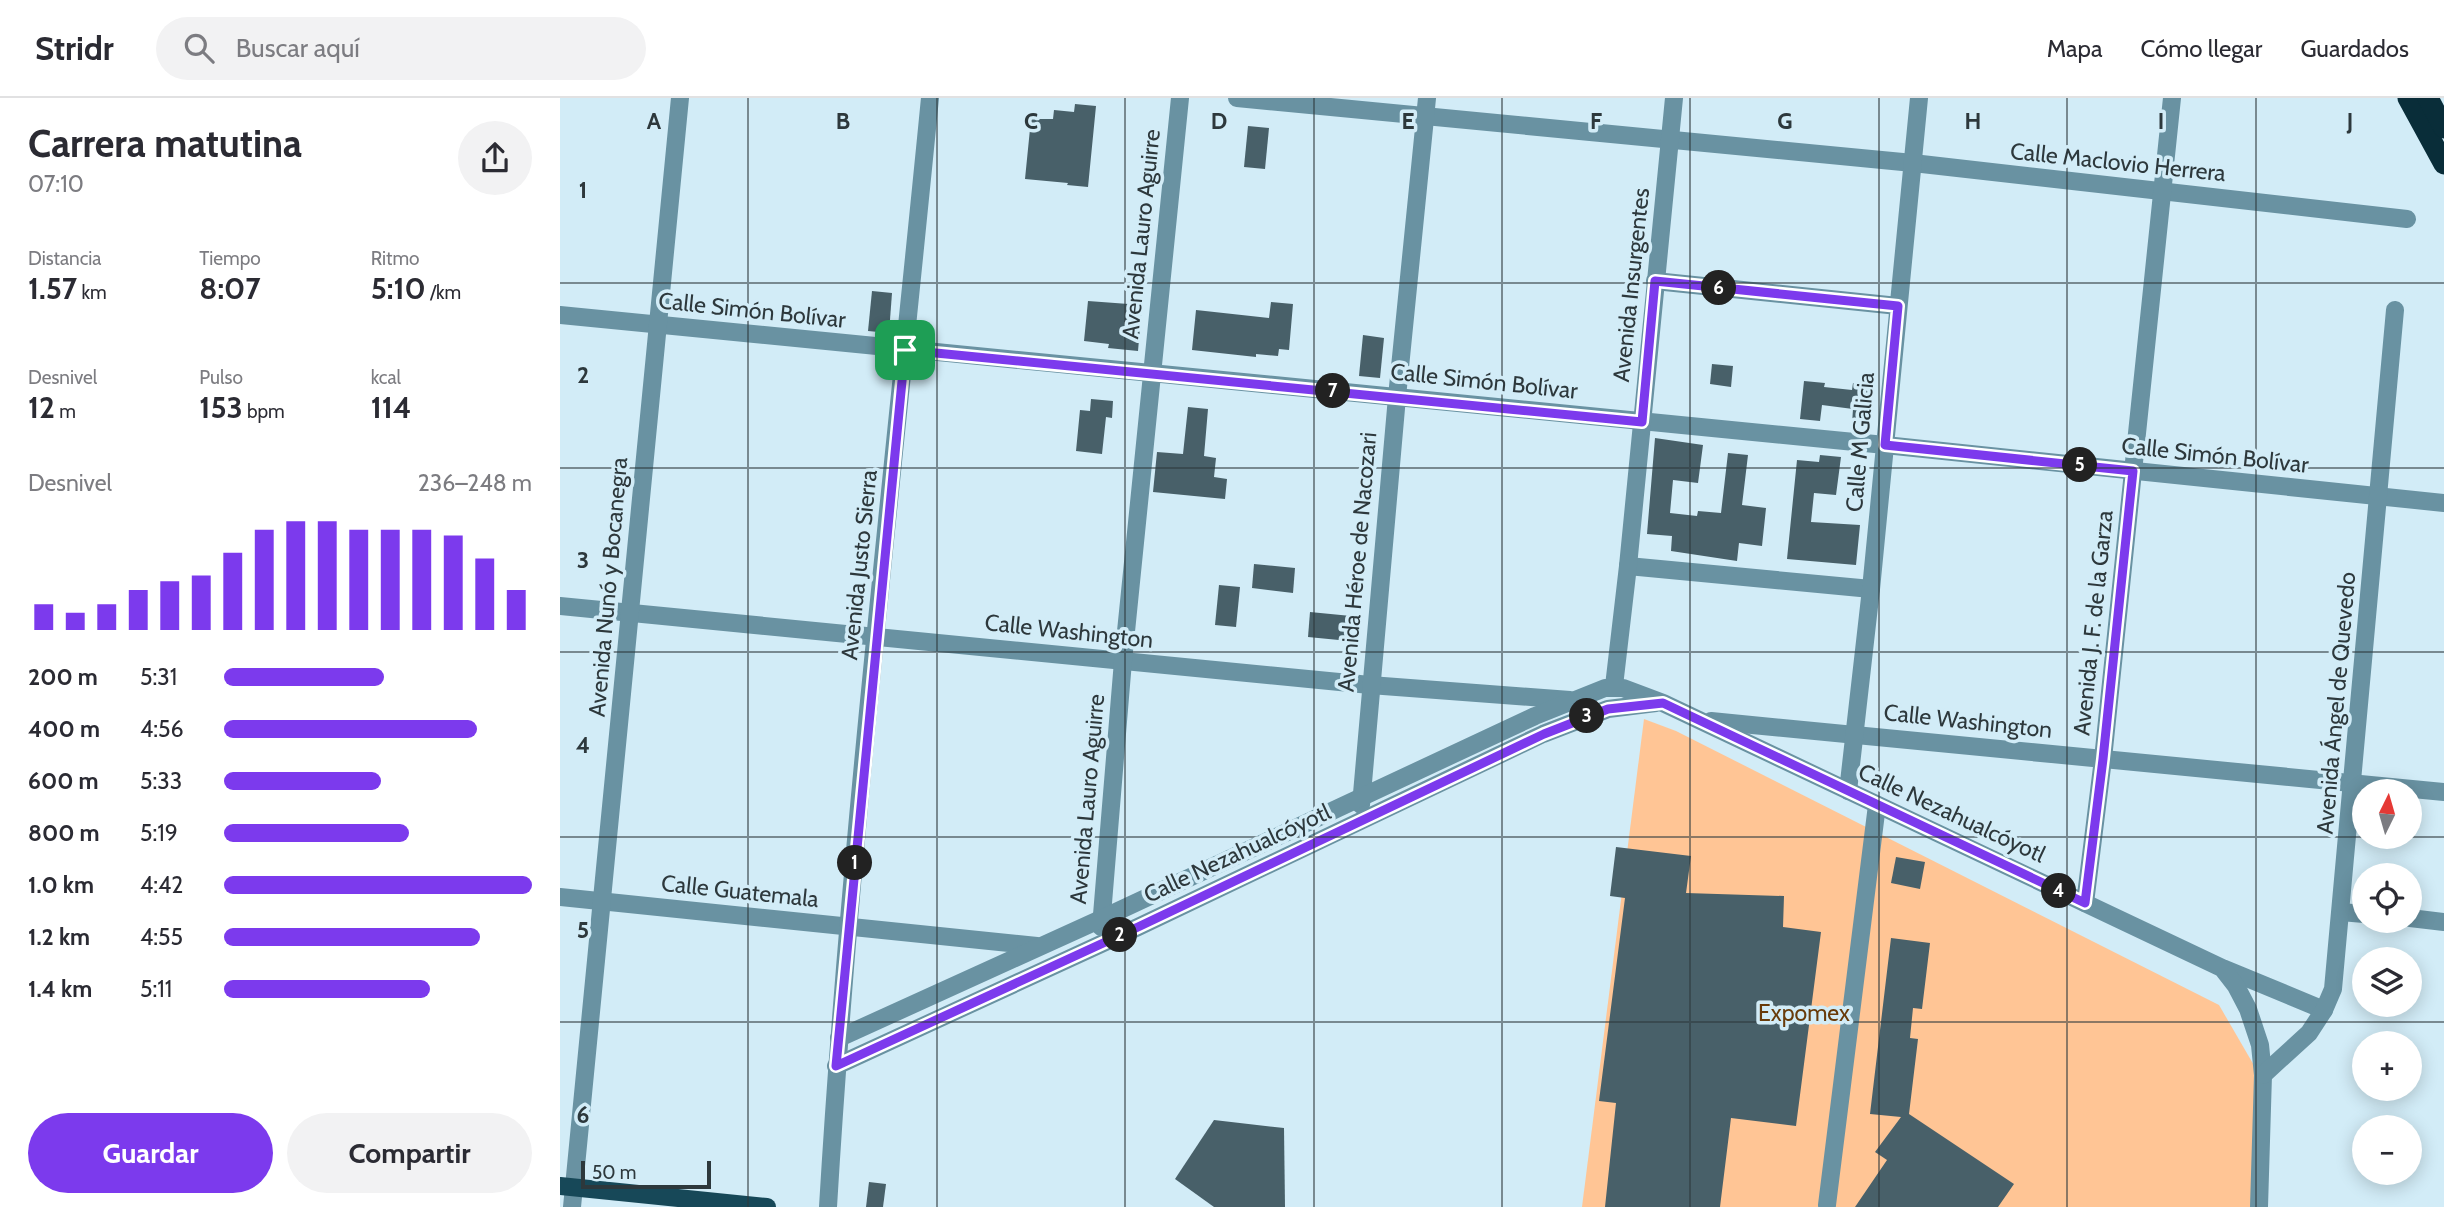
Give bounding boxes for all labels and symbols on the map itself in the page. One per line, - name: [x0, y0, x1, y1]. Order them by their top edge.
- text: A: [647, 107, 662, 135]
- text: B: [836, 107, 850, 135]
- text: C: [1024, 107, 1038, 135]
- text: D: [1211, 107, 1227, 135]
- text: E: [1401, 107, 1415, 135]
- text: F: [1590, 107, 1602, 135]
- text: G: [1777, 107, 1793, 135]
- text: H: [1965, 107, 1981, 135]
- text: I: [2158, 107, 2164, 135]
- text: J: [2346, 107, 2353, 135]
- street label: Avenida Lauro Aguirre: [1116, 128, 1166, 340]
- street label: Calle Maclovio Herrera: [2009, 137, 2227, 187]
- text: 1: [579, 176, 587, 204]
- street label: Avenida Insurgentes: [1607, 187, 1655, 383]
- pin: 6: [1702, 270, 1736, 306]
- street label: Calle Simón Bolívar: [657, 286, 848, 334]
- pin: [875, 320, 935, 380]
- street label: Calle Simón Bolívar: [1389, 357, 1580, 405]
- text: 2: [577, 361, 589, 389]
- street label: Calle M Galicia: [1840, 371, 1880, 513]
- pin: 7: [1316, 374, 1350, 408]
- street label: Avenida Héroe de Nacozari: [1332, 431, 1382, 693]
- street label: Calle Simón Bolívar: [2120, 431, 2311, 479]
- pin: 5: [2062, 448, 2098, 482]
- street label: Avenida Nunó y Bocanegra: [583, 456, 633, 718]
- street label: Avenida Justo Sierra: [835, 469, 883, 661]
- street label: Avenida J. F. de la Garza: [2067, 509, 2119, 737]
- text: 3: [577, 546, 589, 574]
- street label: Avenida Ángel de Quevedo: [2310, 571, 2361, 835]
- street label: Calle Washington: [983, 608, 1155, 654]
- street label: Avenida Lauro Aguirre: [1064, 693, 1110, 905]
- pin: 3: [1570, 698, 1604, 734]
- street label: Calle Washington: [1882, 698, 2054, 744]
- text: 4: [576, 731, 590, 759]
- street label: Calle Nezahualcóyotl: [1854, 757, 2050, 869]
- north arrow: [2352, 779, 2422, 849]
- street label: Calle Nezahualcóyotl: [1139, 797, 1335, 909]
- pin: 1: [838, 846, 872, 880]
- street label: Calle Guatemala: [660, 869, 820, 913]
- pin: 4: [2042, 874, 2076, 908]
- text: 5: [577, 916, 589, 944]
- pin: 2: [1102, 918, 1138, 952]
- park label: Expomex: [1758, 999, 1850, 1027]
- text: 6: [577, 1101, 589, 1129]
- scale bar: [581, 1158, 710, 1190]

